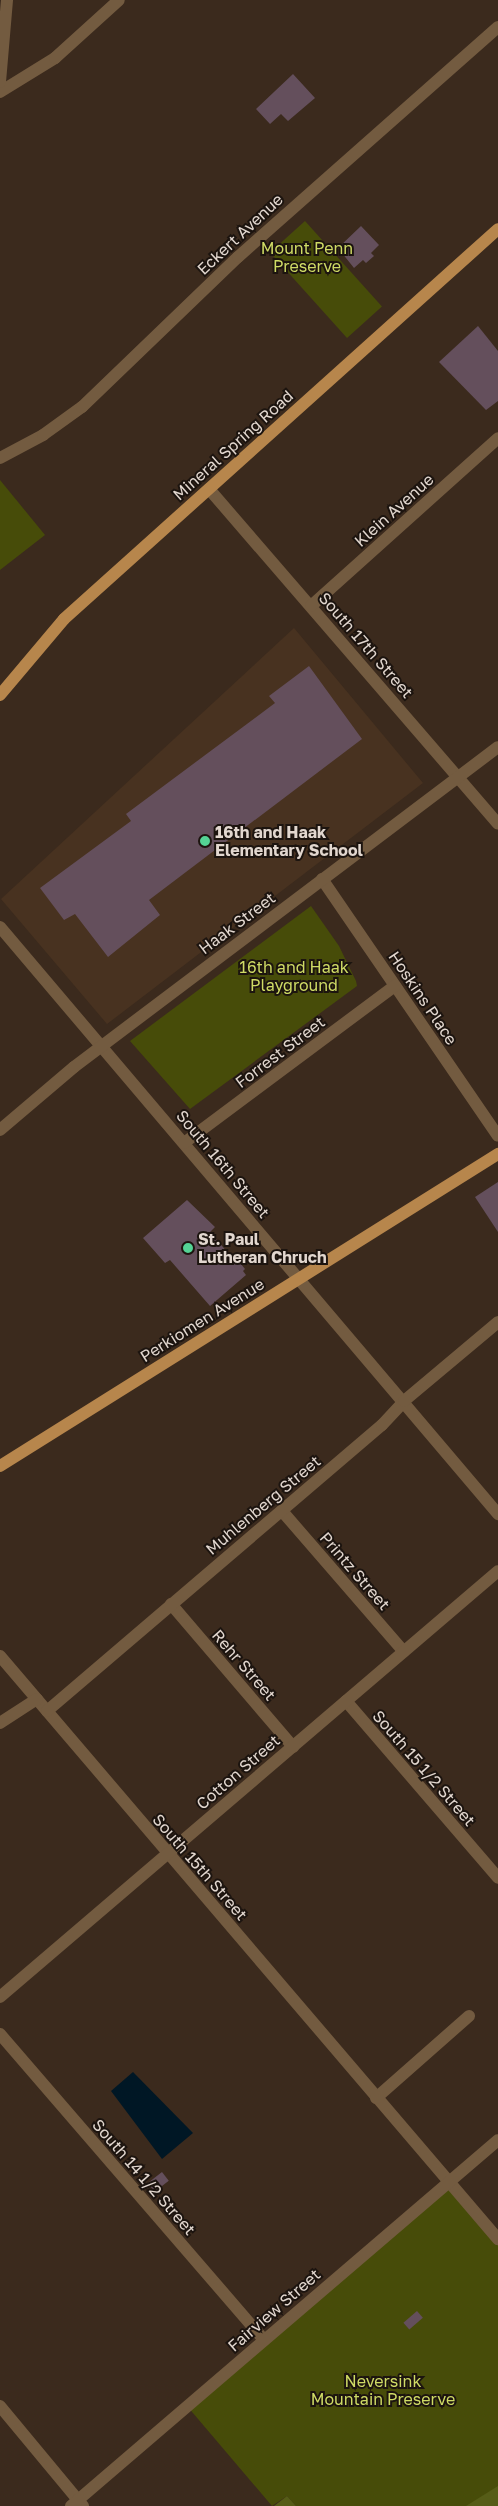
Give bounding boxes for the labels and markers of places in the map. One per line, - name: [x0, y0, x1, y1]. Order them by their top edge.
- place label: 16th and Haak Elementary School: [215, 822, 363, 860]
- marker: 16th and Haak Elementary School: [199, 835, 211, 847]
- place label: St. Paul Lutheran Chruch: [198, 1229, 327, 1267]
- marker: St. Paul Lutheran Chruch: [182, 1242, 194, 1254]

